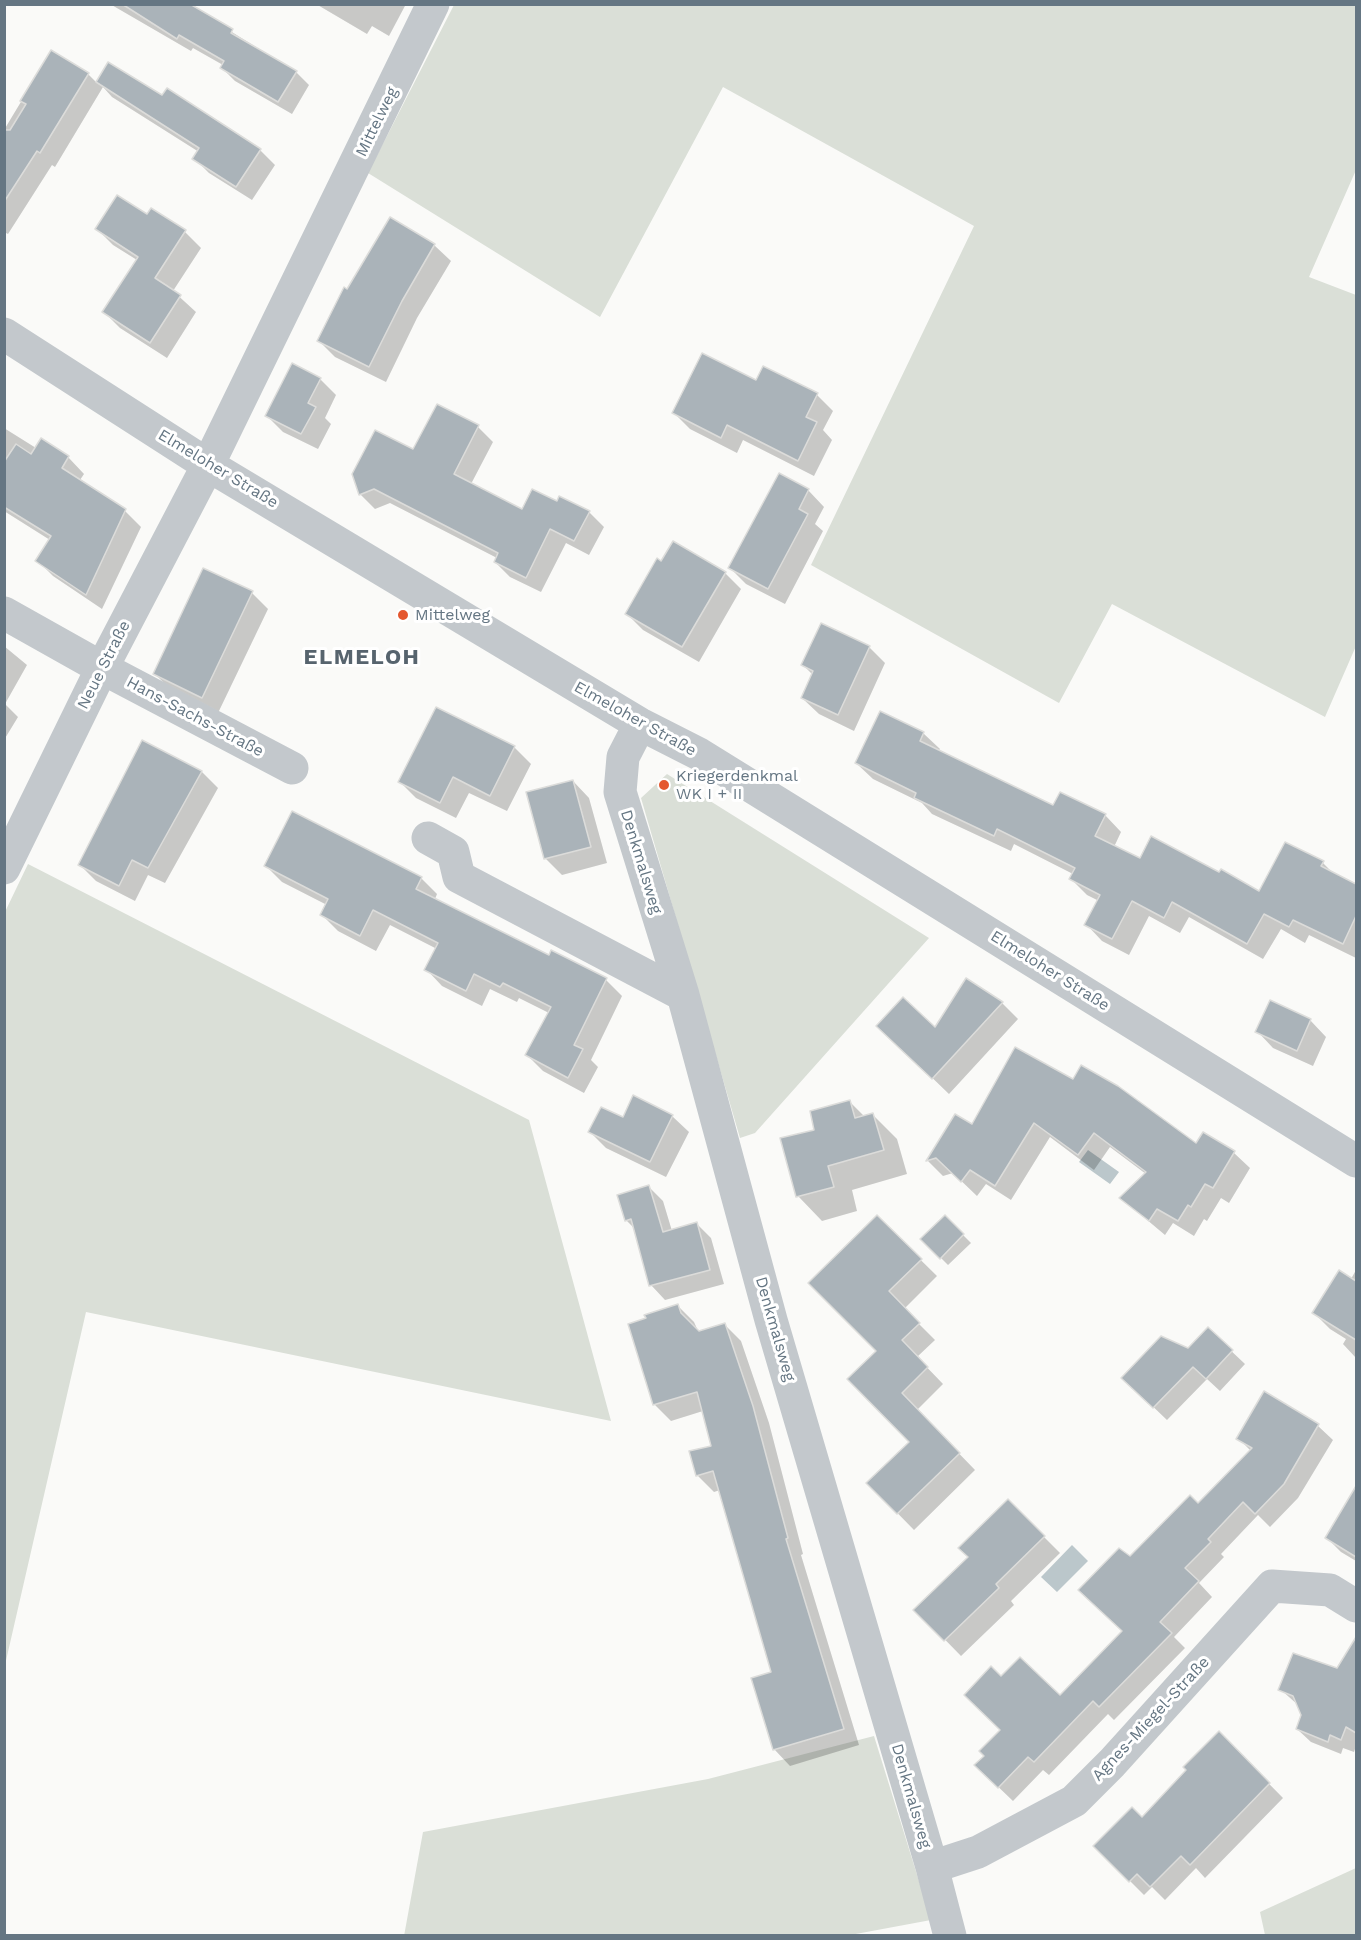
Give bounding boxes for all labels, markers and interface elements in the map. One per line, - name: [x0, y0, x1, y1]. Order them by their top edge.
- street label: Mittelweg: [352, 84, 402, 160]
- street label: Elmeloher Straße: [155, 426, 281, 512]
- place label: Mittelweg: [415, 605, 490, 625]
- marker: Mittelweg: [396, 608, 410, 622]
- street label: Neue Straße: [73, 618, 135, 712]
- district label: ELMELOH: [304, 645, 420, 671]
- street label: Hans-Sachs-Straße: [123, 673, 267, 761]
- street label: Elmeloher Straße: [571, 677, 699, 761]
- place label: Kriegerdenkmal WK I + II: [676, 766, 798, 804]
- marker: Kriegerdenkmal WK I + II: [657, 778, 671, 792]
- street label: Denkmalsweg: [616, 808, 666, 916]
- street label: Elmeloher Straße: [987, 927, 1113, 1015]
- street label: Denkmalsweg: [751, 1275, 799, 1383]
- street label: Agnes-Miegel-Straße: [1088, 1653, 1214, 1785]
- street label: Denkmalsweg: [887, 1742, 935, 1850]

